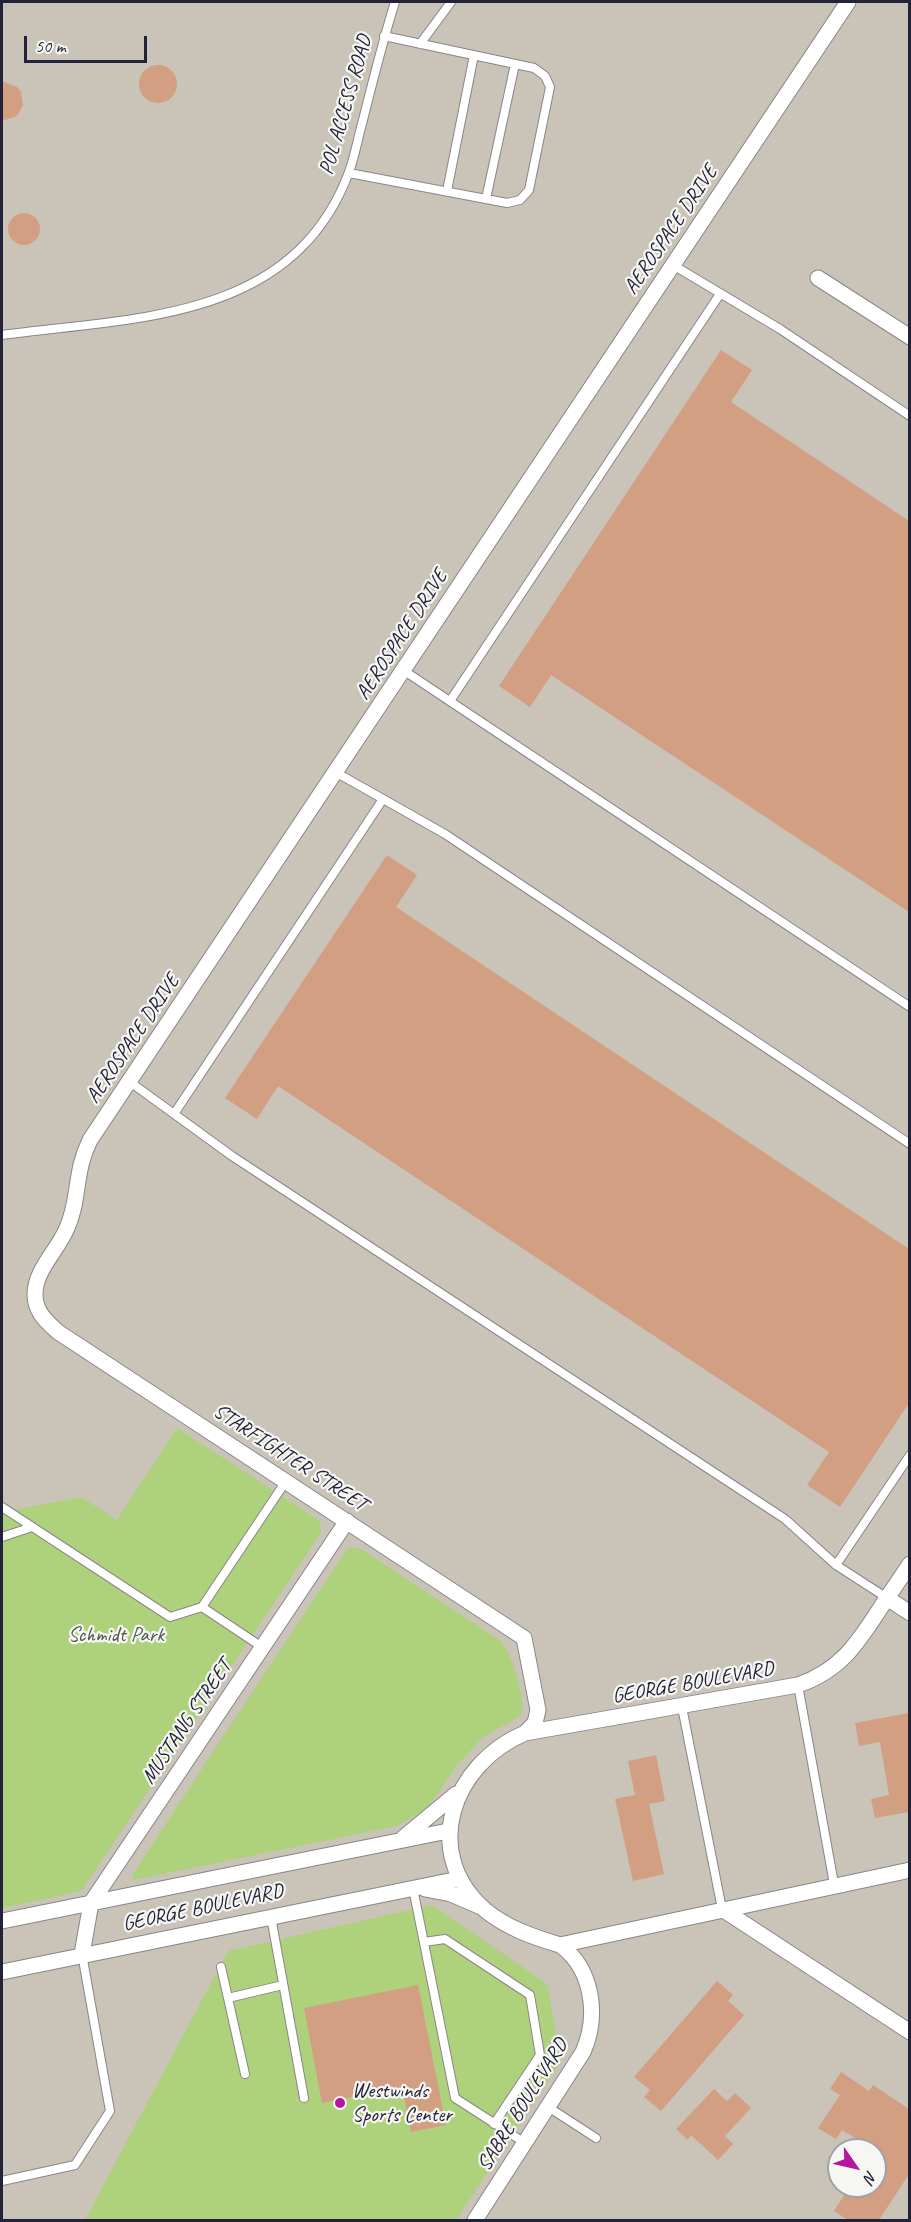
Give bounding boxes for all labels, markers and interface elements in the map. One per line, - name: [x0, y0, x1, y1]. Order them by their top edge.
- scale bar: [27, 24, 150, 62]
- street label: POL ACCESS ROAD: [314, 32, 378, 178]
- text: 50 m: [35, 35, 66, 57]
- street label: AEROSPACE DRIVE: [619, 161, 723, 299]
- street label: AEROSPACE DRIVE: [351, 565, 453, 705]
- street label: AEROSPACE DRIVE: [81, 970, 185, 1108]
- street label: STARFIGHTER STREET: [208, 1399, 372, 1517]
- park label: Schmidt Park: [68, 1622, 164, 1648]
- street label: MUSTANG STREET: [136, 1655, 238, 1789]
- street label: GEORGE BOULEVARD: [610, 1656, 776, 1710]
- street label: GEORGE BOULEVARD: [121, 1879, 285, 1937]
- street label: SABRE BOULEVARD: [472, 2034, 574, 2176]
- place label: Westwinds Sports Center: [352, 2078, 452, 2128]
- marker: Westwinds Sports Center: [333, 2096, 347, 2110]
- north arrow: [827, 2138, 887, 2198]
- text: N: [859, 2167, 881, 2187]

